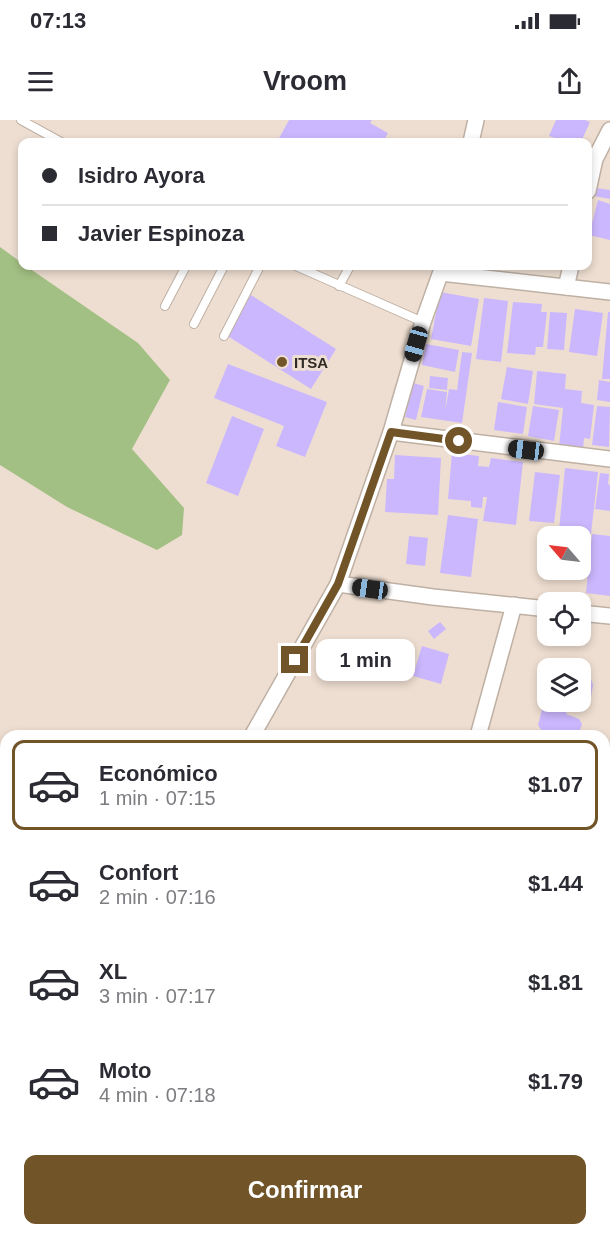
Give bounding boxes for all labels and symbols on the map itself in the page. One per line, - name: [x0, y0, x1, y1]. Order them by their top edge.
- car: [402, 324, 430, 364]
- place label: ITSA: [294, 354, 328, 371]
- marker: ITSA: [275, 355, 289, 369]
- route start: [445, 427, 472, 454]
- car: [507, 439, 545, 461]
- north arrow: [537, 526, 591, 580]
- car: [351, 578, 389, 600]
- callout: 1 min: [316, 639, 415, 681]
- route end: [281, 646, 308, 673]

